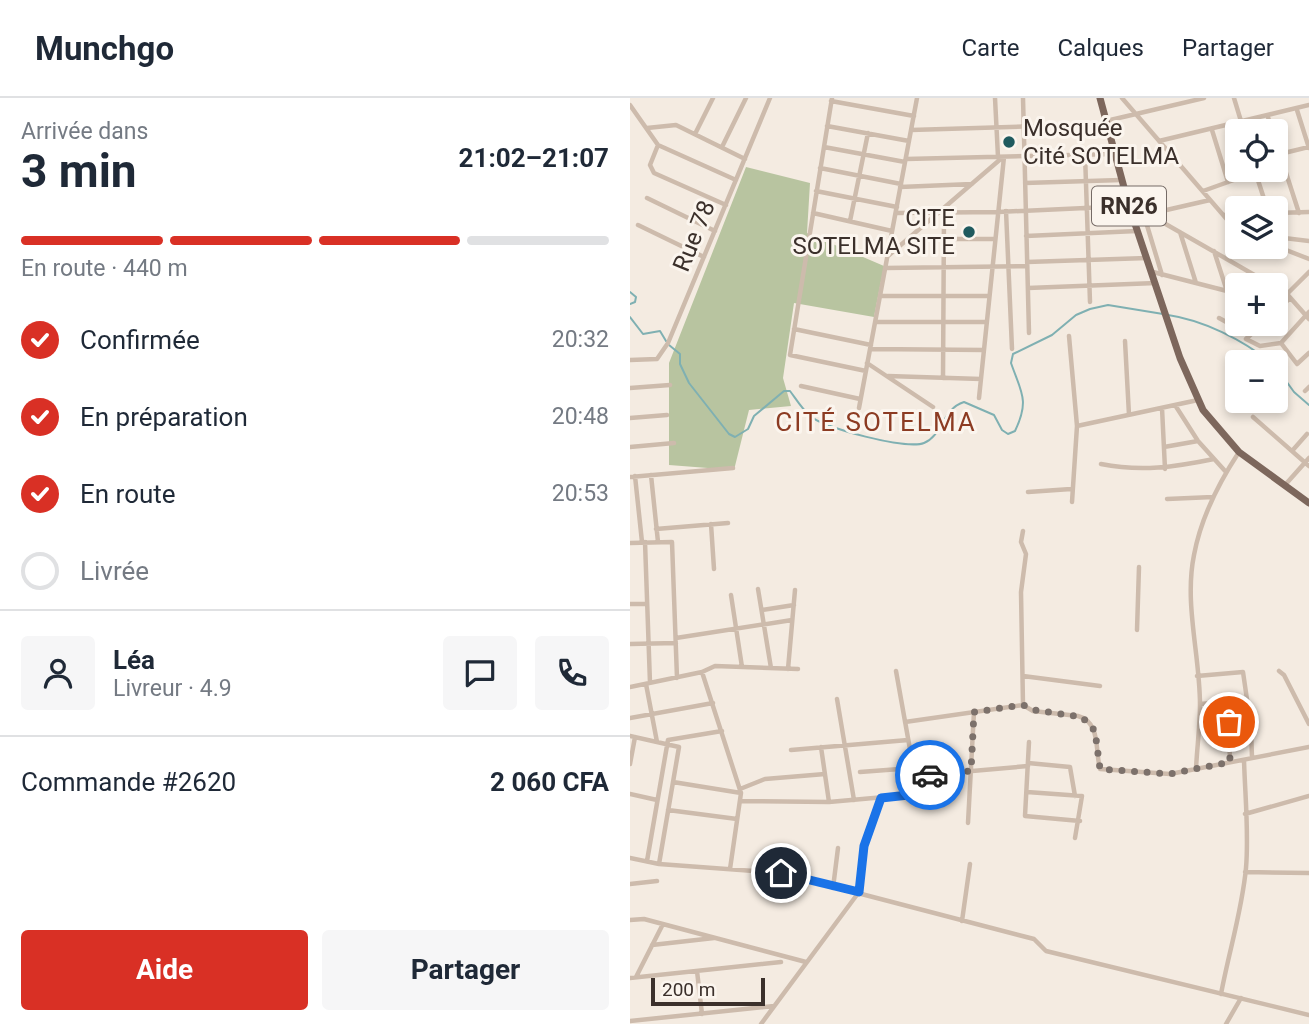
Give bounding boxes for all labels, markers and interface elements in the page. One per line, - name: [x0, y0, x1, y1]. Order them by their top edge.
- text: Munchgo: [35, 29, 174, 68]
- text: Carte: [961, 34, 1019, 62]
- text: Calques: [1057, 34, 1144, 62]
- text: Partager: [1182, 34, 1274, 62]
- place label: Mosquée Cité SOTELMA: [1023, 114, 1179, 170]
- text: Arrivée dans: [21, 118, 148, 145]
- map controls: [1225, 119, 1288, 413]
- button: locate: [1225, 119, 1288, 182]
- marker: Mosquée Cité SOTELMA: [1001, 134, 1017, 150]
- text: 21:02–21:07: [459, 143, 609, 173]
- text: 3 min: [21, 144, 137, 198]
- road number: RN26: [1092, 186, 1166, 226]
- button: layers: [1225, 196, 1288, 259]
- street label: Rue 78: [667, 197, 721, 275]
- place label: CITE SOTELMA SITE: [792, 204, 955, 260]
- marker: CITE SOTELMA SITE: [961, 224, 977, 240]
- text: En route · 440 m: [21, 255, 188, 282]
- button: +: [1225, 273, 1288, 336]
- icon: check: [21, 321, 59, 359]
- text: Confirmée: [80, 325, 200, 355]
- text: 20:32: [552, 326, 609, 353]
- button: −: [1225, 350, 1288, 413]
- icon: check: [21, 398, 59, 436]
- text: En préparation: [80, 402, 248, 432]
- text: 20:48: [552, 403, 609, 430]
- district label: CITÉ SOTELMA: [775, 407, 977, 437]
- icon: check: [21, 475, 59, 513]
- text: En route: [80, 479, 176, 509]
- text: 20:53: [552, 480, 609, 507]
- text: Livrée: [80, 556, 149, 586]
- button: person: [21, 636, 95, 710]
- button: chat: [443, 636, 517, 710]
- button: phone: [535, 636, 609, 710]
- text: Léa: [113, 645, 155, 675]
- text: Livreur · 4.9: [113, 675, 232, 702]
- pin: [1199, 692, 1259, 752]
- icon: bag: [1210, 703, 1248, 741]
- courier: [895, 740, 965, 810]
- icon: car: [911, 756, 949, 794]
- text: Commande #2620: [21, 767, 236, 797]
- text: 2 060 CFA: [490, 767, 609, 797]
- pin: [751, 843, 811, 903]
- icon: home: [762, 854, 800, 892]
- button: Aide: [21, 930, 308, 1010]
- button: Partager: [322, 930, 609, 1010]
- scale bar: [651, 975, 765, 1007]
- text: 200 m: [662, 978, 715, 1001]

